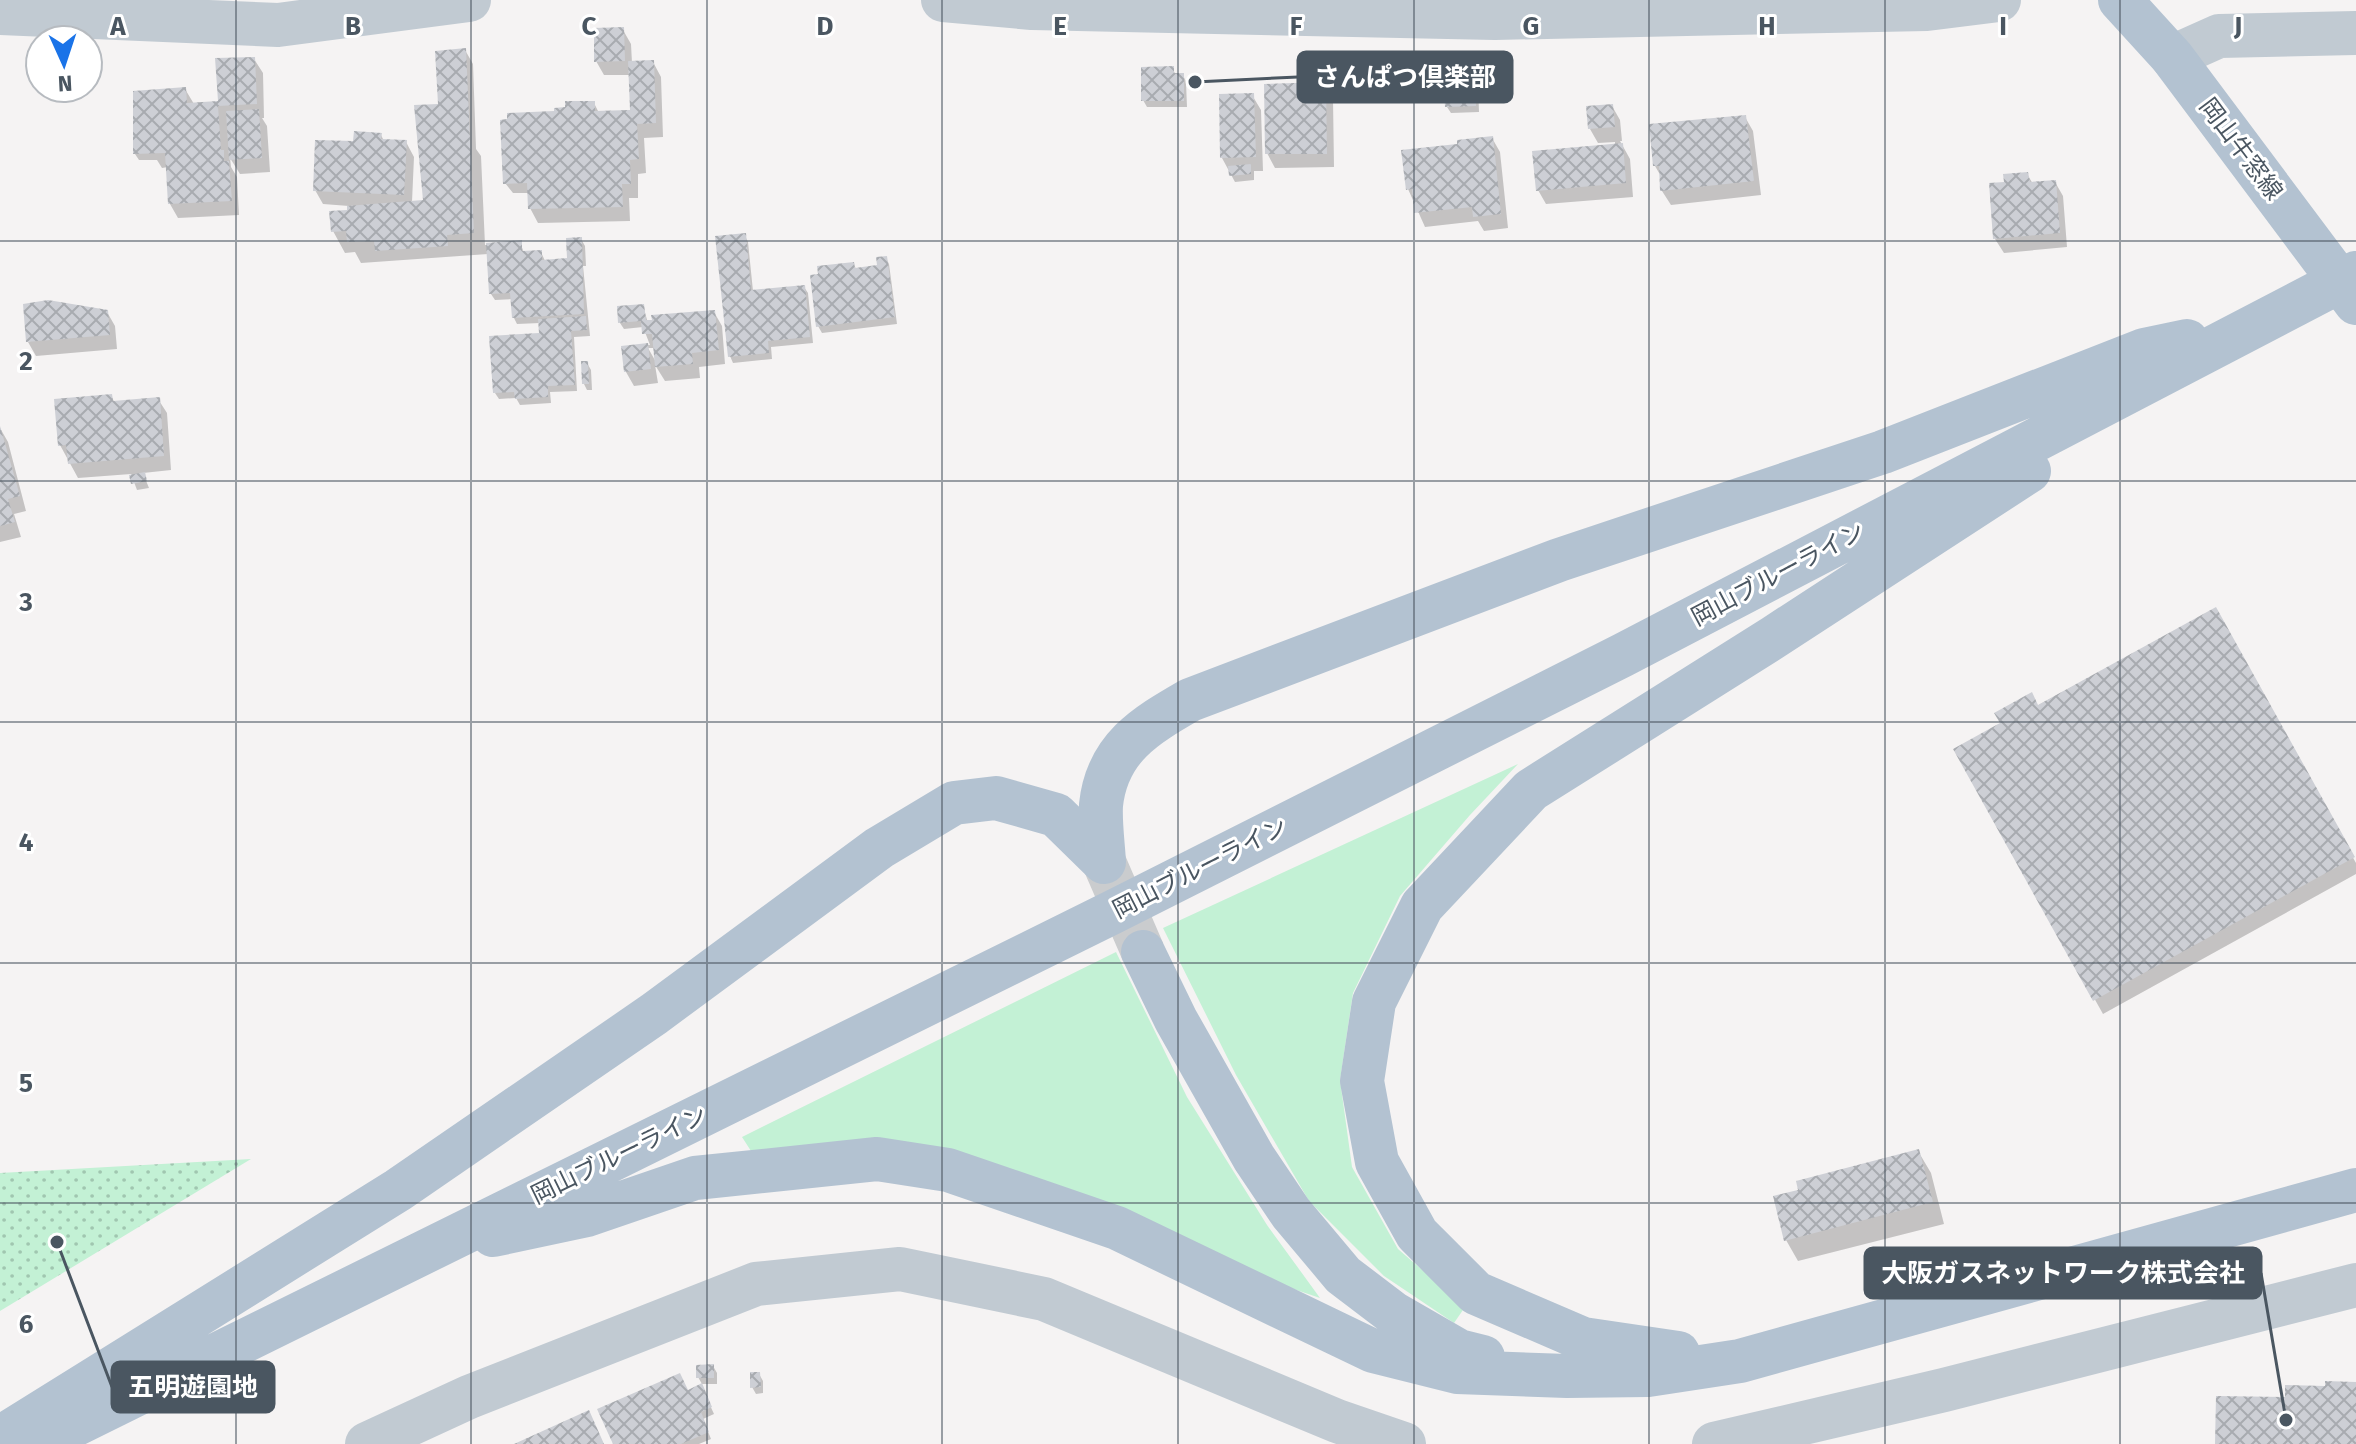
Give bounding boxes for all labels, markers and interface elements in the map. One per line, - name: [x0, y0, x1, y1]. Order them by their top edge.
- text: A: [109, 11, 126, 42]
- text: B: [345, 11, 361, 42]
- text: C: [582, 11, 597, 42]
- text: D: [817, 11, 834, 42]
- text: E: [1053, 11, 1067, 42]
- text: F: [1290, 11, 1303, 42]
- text: G: [1523, 11, 1539, 42]
- text: H: [1758, 11, 1776, 42]
- text: I: [1999, 11, 2007, 42]
- text: J: [2233, 11, 2242, 42]
- north arrow: [24, 24, 104, 104]
- callout: さんぱつ倶楽部: [1298, 52, 1512, 102]
- text: さんぱつ倶楽部: [1314, 62, 1496, 93]
- text: N: [57, 70, 73, 97]
- street label: 岡山牛窓線: [2194, 93, 2288, 205]
- text: 2: [19, 346, 33, 377]
- street label: 岡山ブルーライン: [1687, 517, 1869, 631]
- text: 3: [18, 587, 33, 618]
- street label: 岡山ブルーライン: [1108, 812, 1292, 924]
- text: 4: [19, 827, 34, 858]
- text: 5: [19, 1068, 33, 1099]
- street label: 岡山ブルーライン: [527, 1100, 711, 1210]
- callout: 大阪ガスネットワーク株式会社: [1865, 1248, 2261, 1298]
- text: 大阪ガスネットワーク株式会社: [1881, 1258, 2245, 1289]
- text: 6: [19, 1309, 34, 1340]
- callout: 五明遊園地: [112, 1362, 274, 1412]
- text: 五明遊園地: [128, 1372, 258, 1403]

